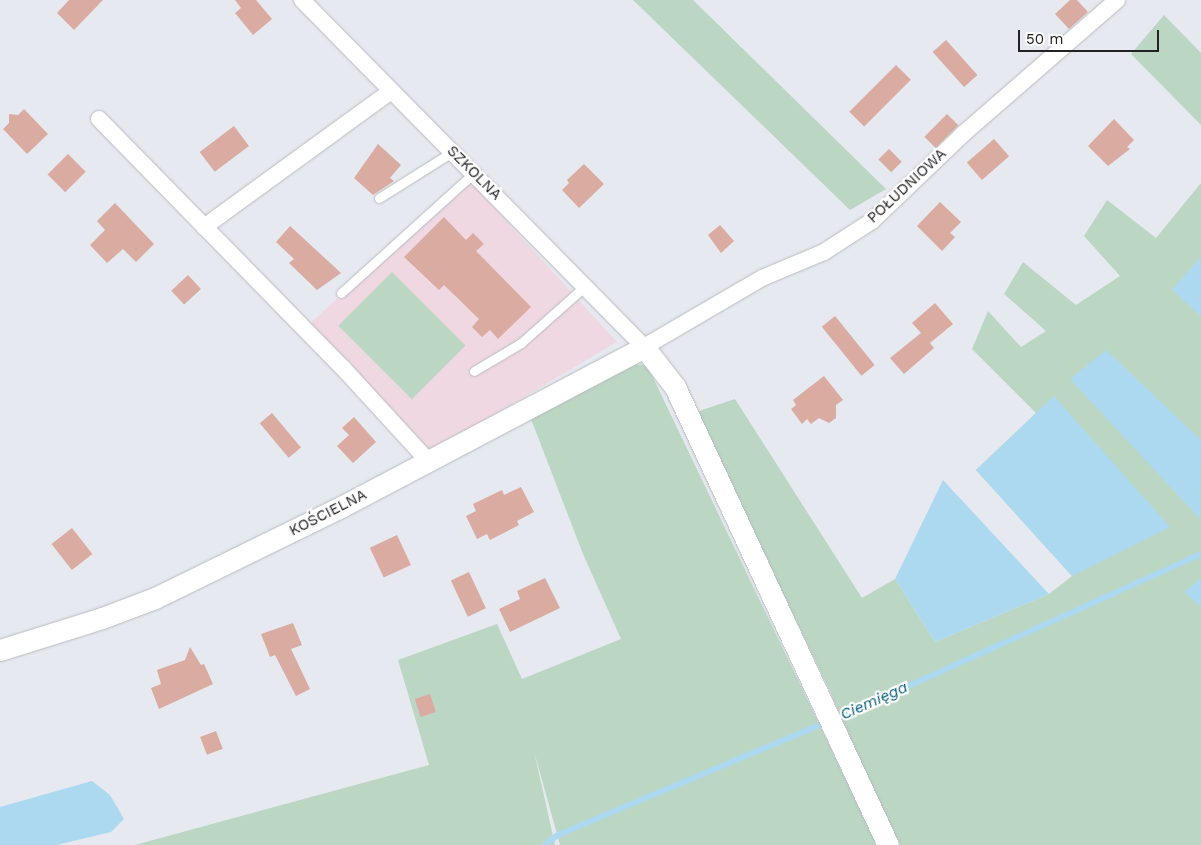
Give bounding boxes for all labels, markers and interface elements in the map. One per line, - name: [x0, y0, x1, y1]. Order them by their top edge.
- scale bar: [1021, 20, 1162, 52]
- text: 50 m: [1026, 30, 1063, 48]
- street label: SZKOLNA: [443, 142, 505, 204]
- street label: POŁUDNIOWA: [864, 145, 950, 227]
- street label: KOŚCIELNA: [286, 486, 370, 540]
- water label: Ciemięga: [837, 678, 911, 724]

